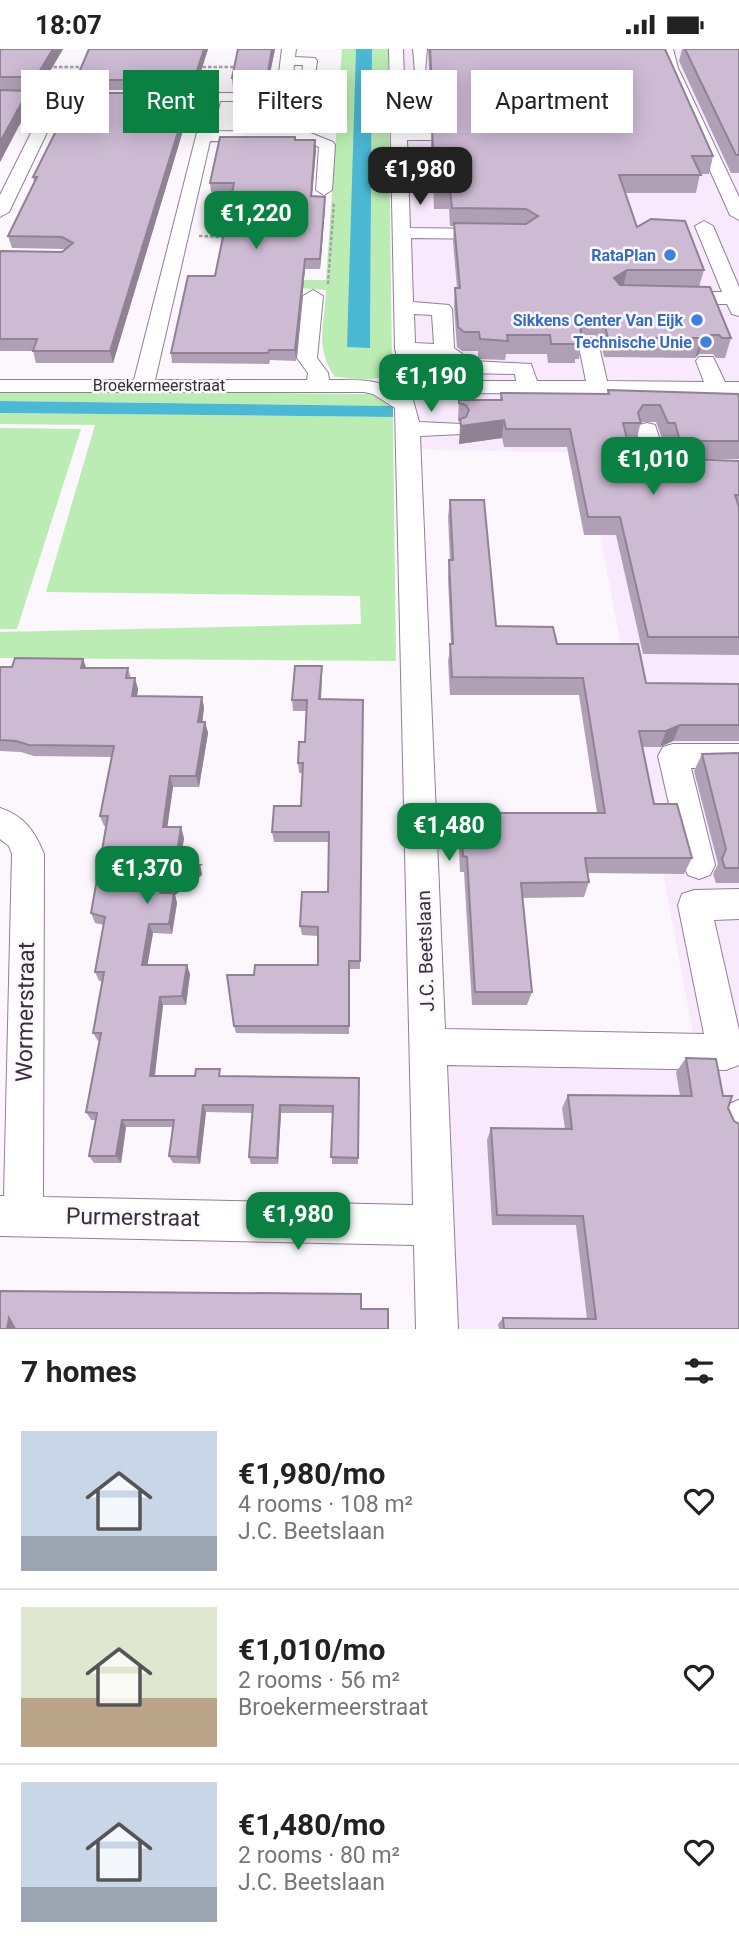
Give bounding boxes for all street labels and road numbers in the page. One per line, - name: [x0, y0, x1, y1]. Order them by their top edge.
- street label: Broekermeerstraat: [93, 376, 225, 395]
- street label: J.C. Beetslaan: [412, 890, 439, 1012]
- street label: Wormerstraat: [11, 942, 40, 1082]
- street label: Purmerstraat: [66, 1203, 200, 1232]

